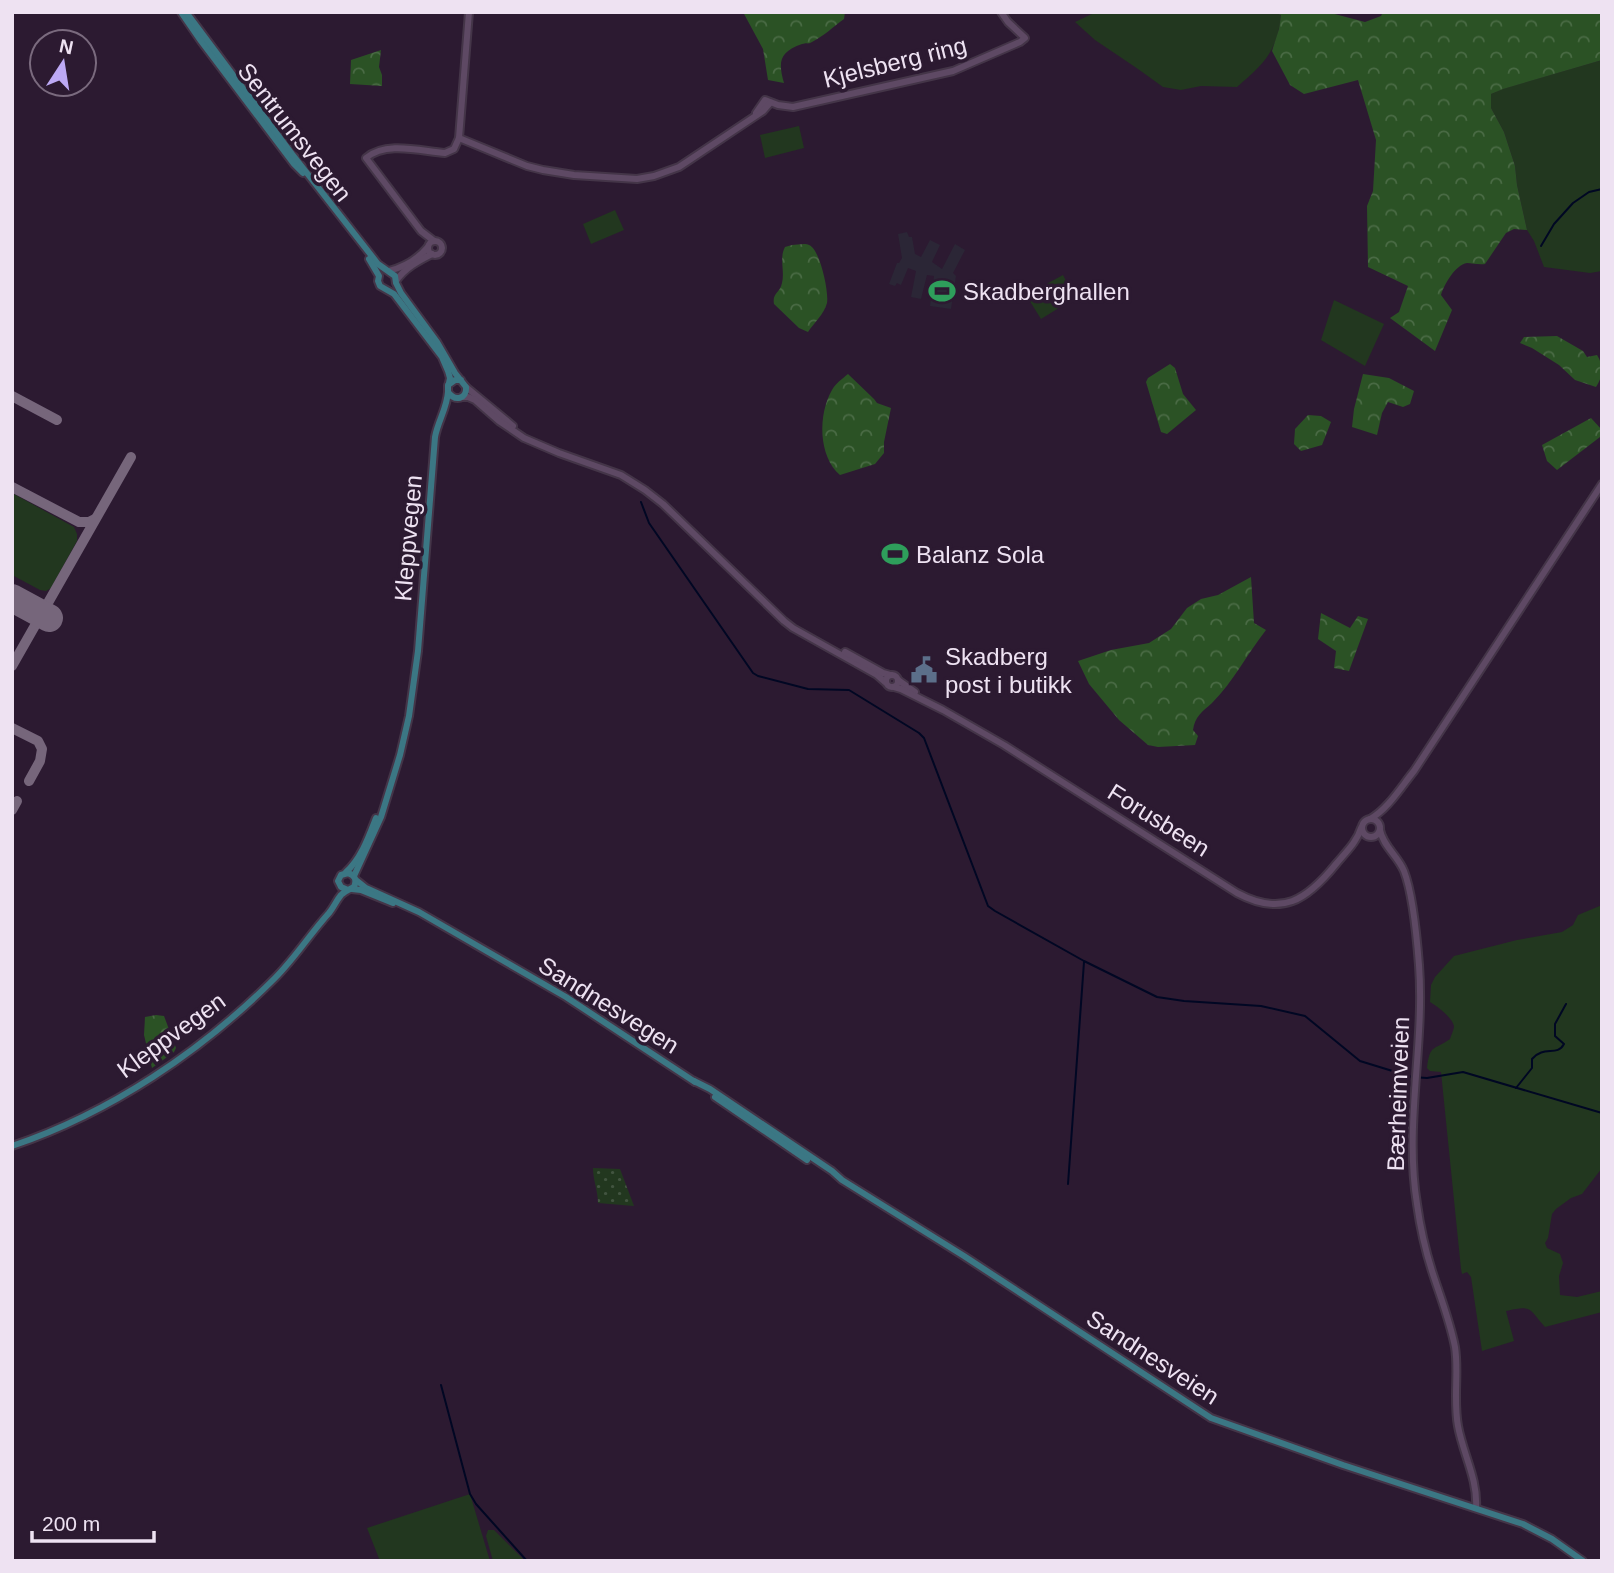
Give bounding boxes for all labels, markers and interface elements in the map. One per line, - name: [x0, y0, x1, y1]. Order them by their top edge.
- north arrow: [28, 28, 98, 98]
- street label: Kjelsberg ring: [821, 31, 969, 93]
- text: N: [58, 35, 75, 59]
- street label: Sentrumsvegen: [233, 57, 357, 207]
- sports icon: Skadberghallen: [927, 276, 957, 306]
- place label: Skadberghallen: [963, 278, 1130, 305]
- street label: Kleppvegen: [389, 474, 427, 602]
- sports icon: Balanz Sola: [880, 539, 910, 569]
- place label: Balanz Sola: [916, 541, 1045, 568]
- place label: Skadberg post i butikk: [945, 643, 1073, 698]
- public building icon: Skadberg post i butikk: [909, 655, 939, 685]
- street label: Forusbeen: [1103, 778, 1215, 862]
- street label: Sandnesvegen: [534, 951, 684, 1059]
- street label: Kleppvegen: [112, 987, 230, 1083]
- street label: Bærheimveien: [1382, 1016, 1414, 1172]
- street label: Sandnesveien: [1082, 1304, 1224, 1410]
- scale bar: [32, 1500, 154, 1544]
- text: 200 m: [42, 1512, 100, 1535]

